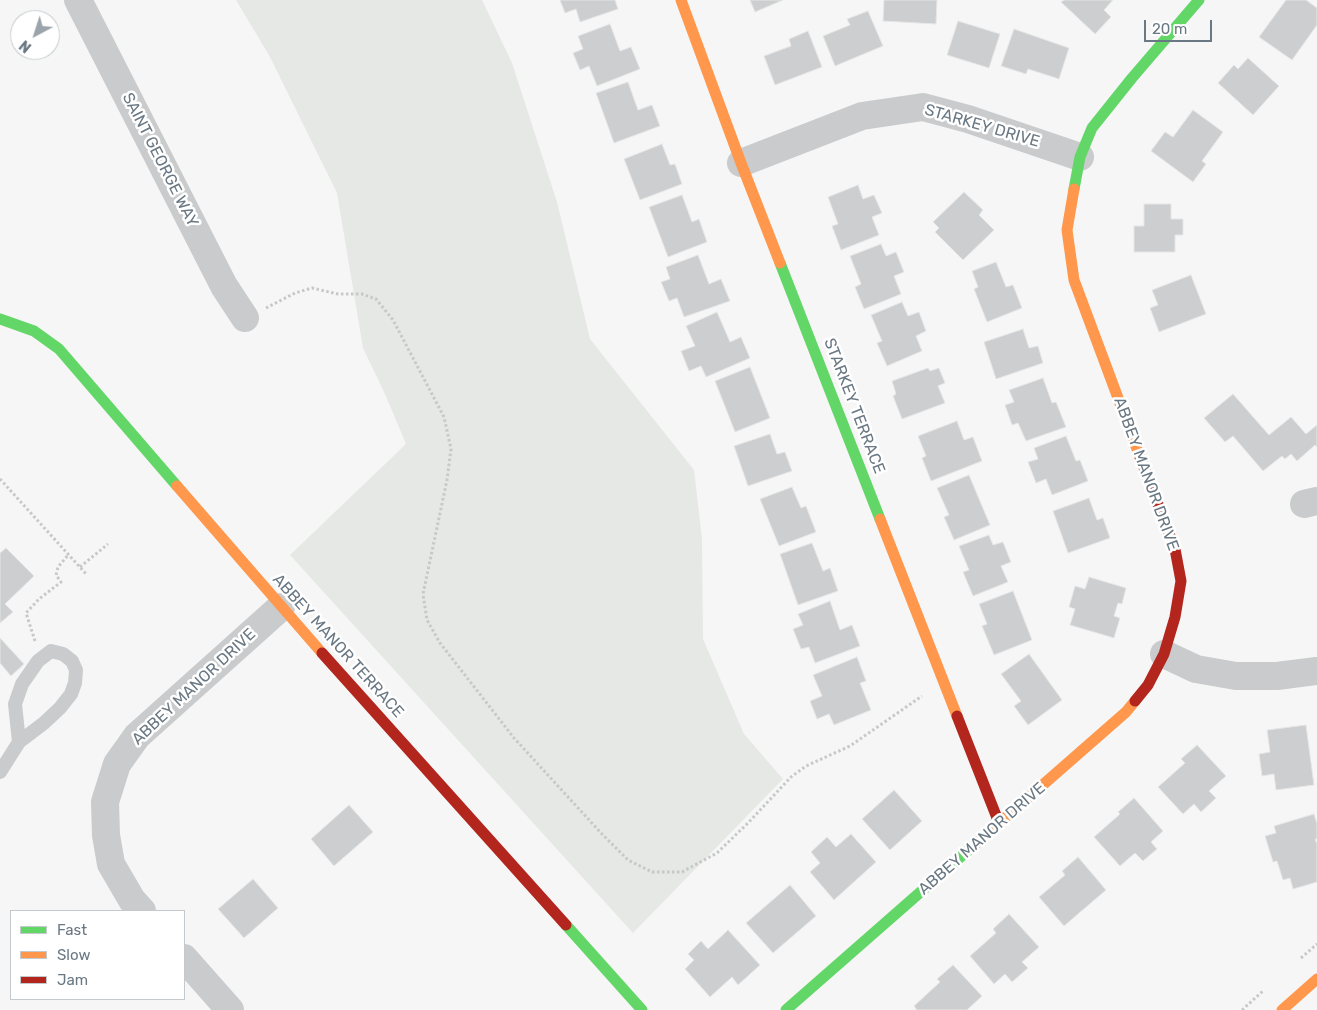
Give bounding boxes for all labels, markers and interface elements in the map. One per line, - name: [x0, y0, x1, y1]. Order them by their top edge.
- north arrow: [10, 10, 60, 60]
- scale bar: [1147, 10, 1214, 42]
- text: 20 m: [1152, 20, 1187, 38]
- text: N: [16, 36, 35, 56]
- street label: SAINT GEORGE WAY: [118, 90, 202, 230]
- street label: STARKEY DRIVE: [922, 100, 1042, 152]
- street label: STARKEY TERRACE: [819, 336, 889, 476]
- street label: ABBEY MANOR DRIVE: [1109, 395, 1183, 553]
- street label: ABBEY MANOR TERRACE: [268, 570, 408, 722]
- street label: ABBEY MANOR DRIVE: [128, 625, 260, 749]
- street label: ABBEY MANOR DRIVE: [915, 779, 1049, 899]
- legend: [10, 910, 185, 1000]
- text: Fast: [57, 921, 87, 939]
- text: Slow: [57, 946, 90, 964]
- text: Jam: [57, 971, 88, 989]

